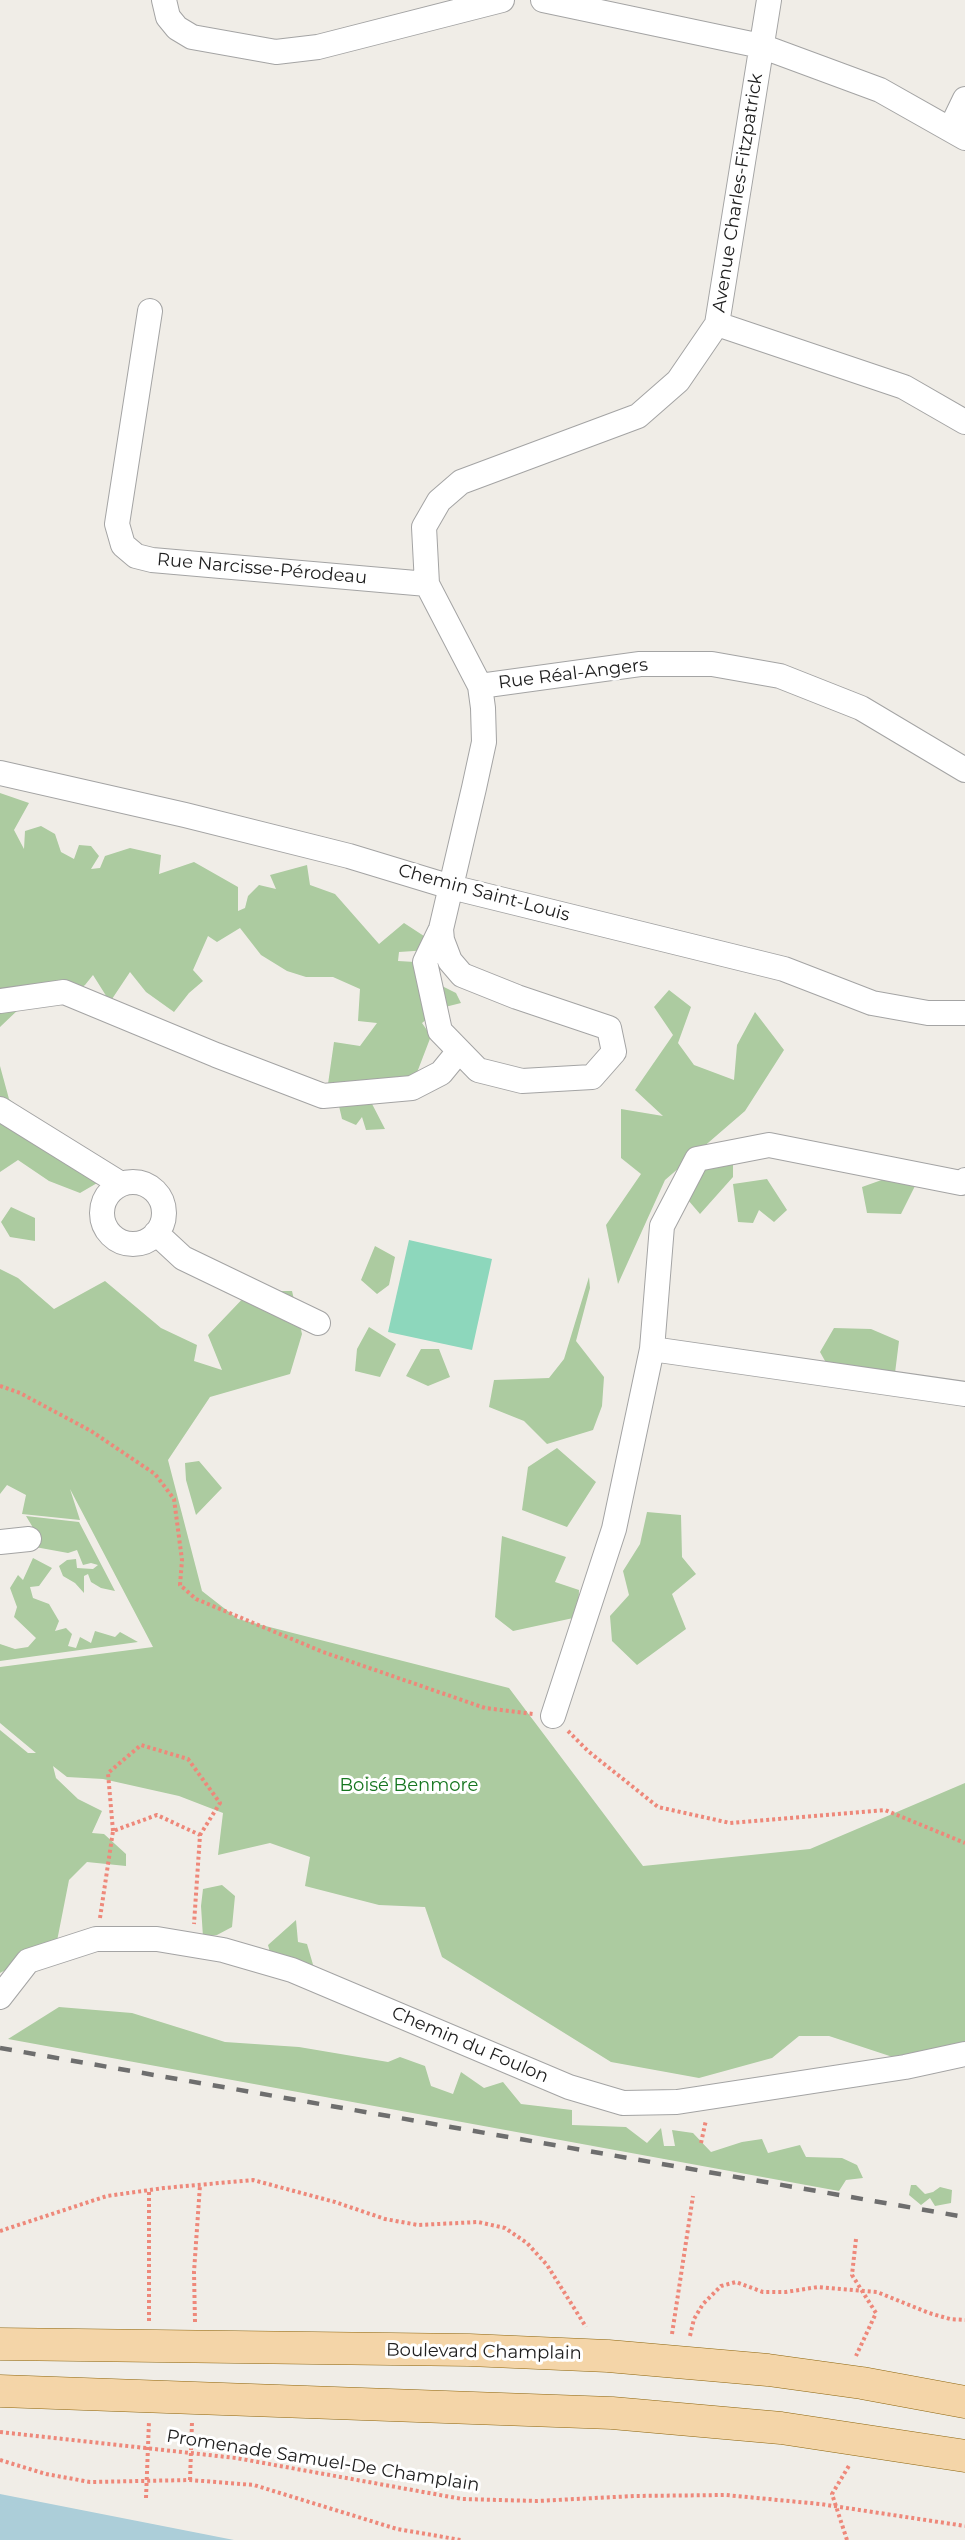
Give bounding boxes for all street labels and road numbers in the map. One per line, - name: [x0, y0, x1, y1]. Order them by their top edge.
- street label: Avenue Charles-Fitzpatrick: [708, 72, 768, 314]
- street label: Rue Narcisse-Pérodeau: [156, 549, 368, 589]
- street label: Rue Réal-Angers: [497, 654, 649, 694]
- street label: Chemin Saint-Louis: [396, 860, 572, 926]
- street label: Chemin du Foulon: [388, 2002, 552, 2088]
- street label: Boulevard Champlain: [386, 2339, 582, 2365]
- street label: Promenade Samuel-De Champlain: [165, 2426, 481, 2496]

